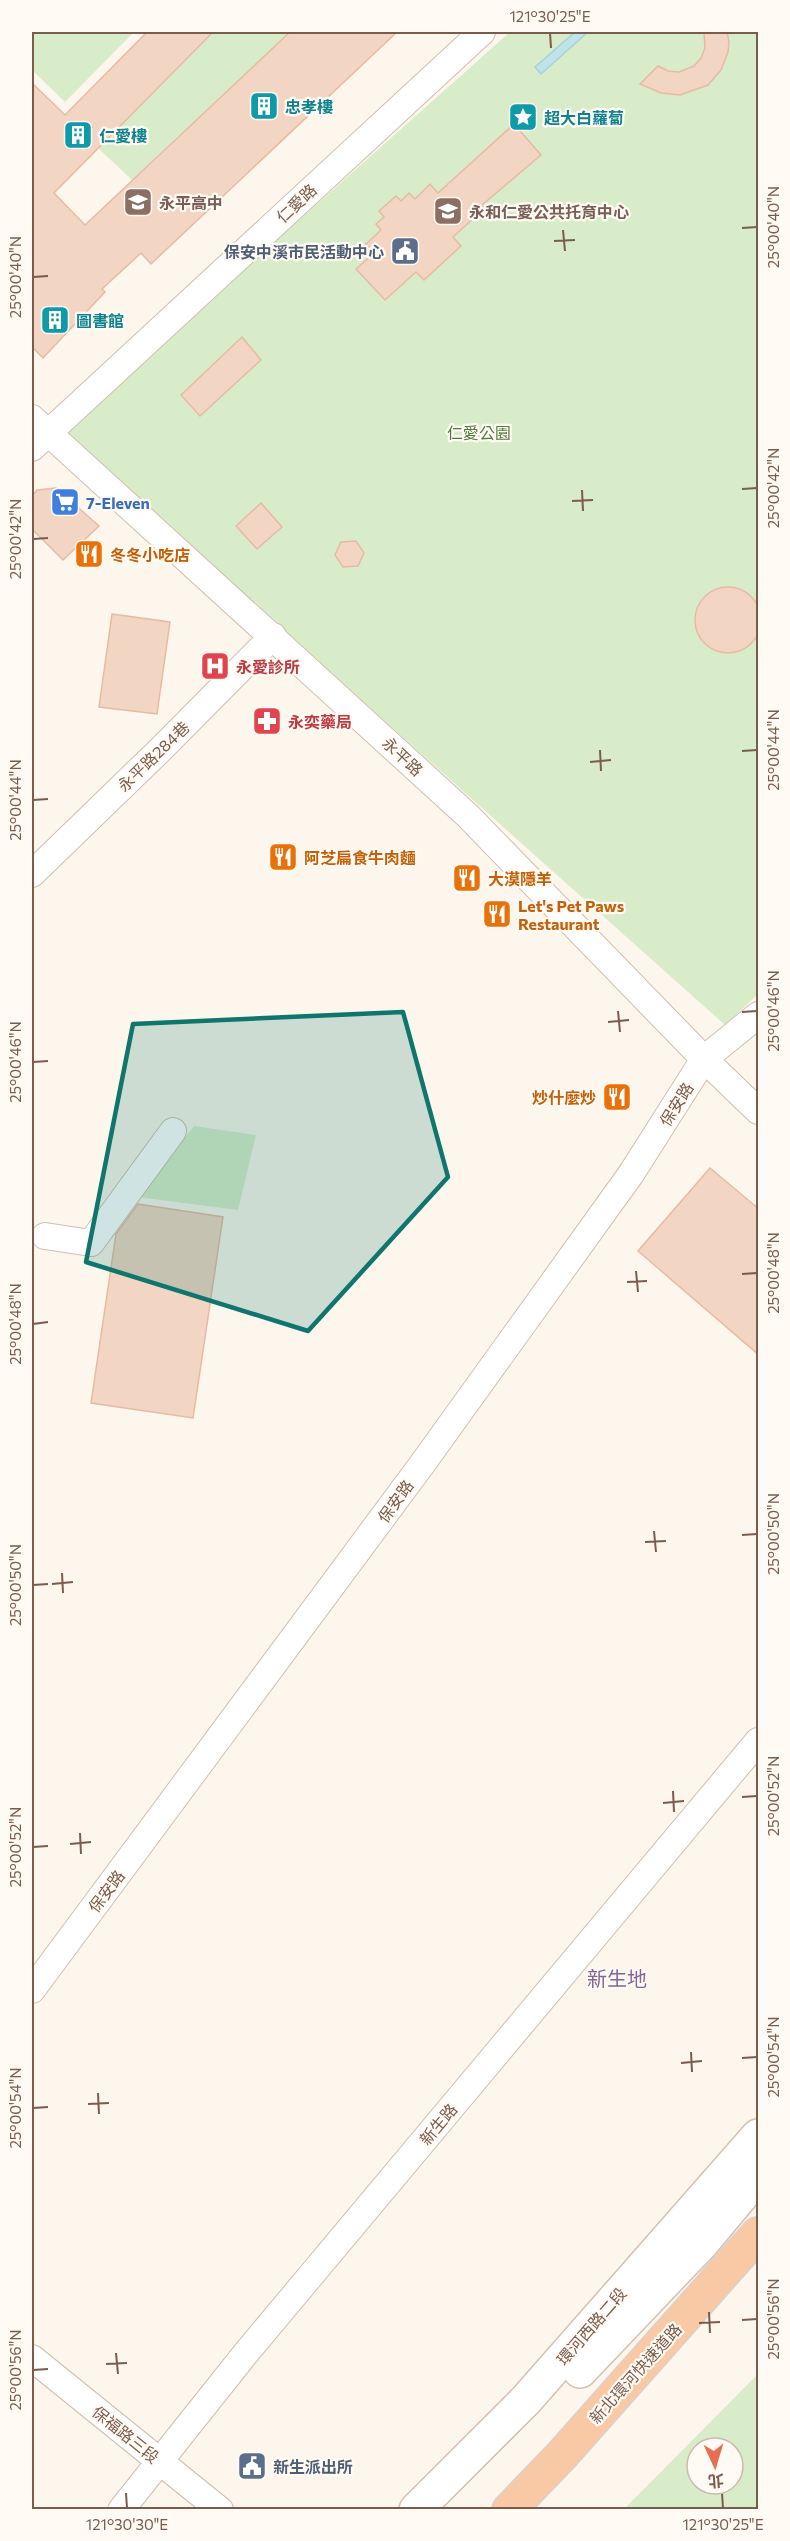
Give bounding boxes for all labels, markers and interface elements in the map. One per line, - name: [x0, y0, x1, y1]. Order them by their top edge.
- text: 121°30'25"E: [509, 7, 591, 25]
- building icon: 忠孝樓: [248, 90, 280, 122]
- place label: 忠孝樓: [285, 97, 333, 116]
- place icon: 超大白蘿蔔: [507, 101, 539, 133]
- place label: 超大白蘿蔔: [544, 108, 624, 127]
- building icon: 仁愛樓: [62, 119, 94, 151]
- place label: 仁愛樓: [99, 126, 147, 145]
- street label: 仁愛路: [272, 180, 320, 226]
- school or university icon: 永平高中: [122, 186, 154, 218]
- text: 25°00'40"N: [764, 186, 782, 268]
- place label: 永平高中: [159, 193, 223, 212]
- school or university icon: 永和仁愛公共托育中心: [432, 195, 464, 227]
- place label: 永和仁愛公共托育中心: [469, 202, 629, 221]
- public building icon: 保安中溪市民活動中心: [389, 235, 421, 267]
- text: 25°00'40"N: [6, 236, 24, 318]
- place label: 保安中溪市民活動中心: [224, 242, 384, 261]
- building icon: 圖書館: [39, 304, 71, 336]
- place label: 圖書館: [76, 311, 124, 330]
- park label: 仁愛公園: [447, 423, 511, 442]
- text: 25°00'42"N: [764, 448, 782, 528]
- supermarket icon: 7-Eleven: [49, 486, 81, 518]
- place label: 7-Eleven: [86, 493, 150, 512]
- text: 25°00'42"N: [6, 499, 24, 579]
- restaurant icon: 冬冬小吃店: [73, 538, 105, 570]
- place label: 冬冬小吃店: [110, 545, 190, 564]
- hospital icon: 永愛診所: [199, 650, 231, 682]
- place label: 永愛診所: [236, 657, 300, 676]
- pharmacy icon: 永奕藥局: [251, 705, 283, 737]
- text: 25°00'44"N: [764, 709, 782, 791]
- place label: 永奕藥局: [288, 712, 352, 731]
- street label: 永平路284巷: [113, 717, 193, 795]
- street label: 永平路: [379, 733, 427, 779]
- text: 25°00'44"N: [6, 759, 24, 841]
- restaurant icon: 阿芝扁食牛肉麵: [267, 841, 299, 873]
- place label: 阿芝扁食牛肉麵: [304, 848, 416, 867]
- restaurant icon: 大漠隱羊: [451, 862, 483, 894]
- place label: 大漠隱羊: [488, 869, 552, 888]
- place label: Let's Pet Paws Restaurant: [518, 896, 624, 933]
- restaurant icon: Let's Pet Paws Restaurant: [481, 898, 513, 930]
- text: 25°00'46"N: [764, 970, 782, 1052]
- text: 25°00'46"N: [6, 1021, 24, 1103]
- street label: 保安路: [655, 1079, 697, 1129]
- restaurant icon: 炒什麼炒: [601, 1081, 633, 1113]
- place label: 炒什麼炒: [532, 1088, 596, 1107]
- text: 25°00'48"N: [764, 1232, 782, 1314]
- text: 25°00'48"N: [6, 1283, 24, 1365]
- street label: 保安路: [373, 1476, 417, 1526]
- text: 25°00'50"N: [764, 1493, 782, 1575]
- text: 25°00'50"N: [6, 1544, 24, 1626]
- text: 25°00'52"N: [764, 1756, 782, 1836]
- text: 25°00'52"N: [6, 1807, 24, 1887]
- street label: 保安路: [84, 1866, 128, 1916]
- district label: 新生地: [587, 1966, 647, 1990]
- text: 25°00'54"N: [764, 2016, 782, 2098]
- text: 25°00'54"N: [6, 2067, 24, 2149]
- street label: 新生路: [415, 2100, 461, 2148]
- text: 25°00'56"N: [764, 2278, 782, 2360]
- street label: 環河西路二段: [552, 2284, 630, 2368]
- street label: 新北環河快速道路: [585, 2319, 685, 2427]
- text: 25°00'56"N: [6, 2329, 24, 2411]
- street label: 保福路三段: [89, 2401, 163, 2467]
- north arrow: [685, 2436, 745, 2496]
- public building icon: 新生派出所: [236, 2450, 268, 2482]
- place label: 新生派出所: [273, 2457, 353, 2476]
- text: 北: [707, 2471, 725, 2491]
- text: 121°30'30"E: [86, 2515, 168, 2533]
- text: 121°30'25"E: [682, 2515, 764, 2533]

